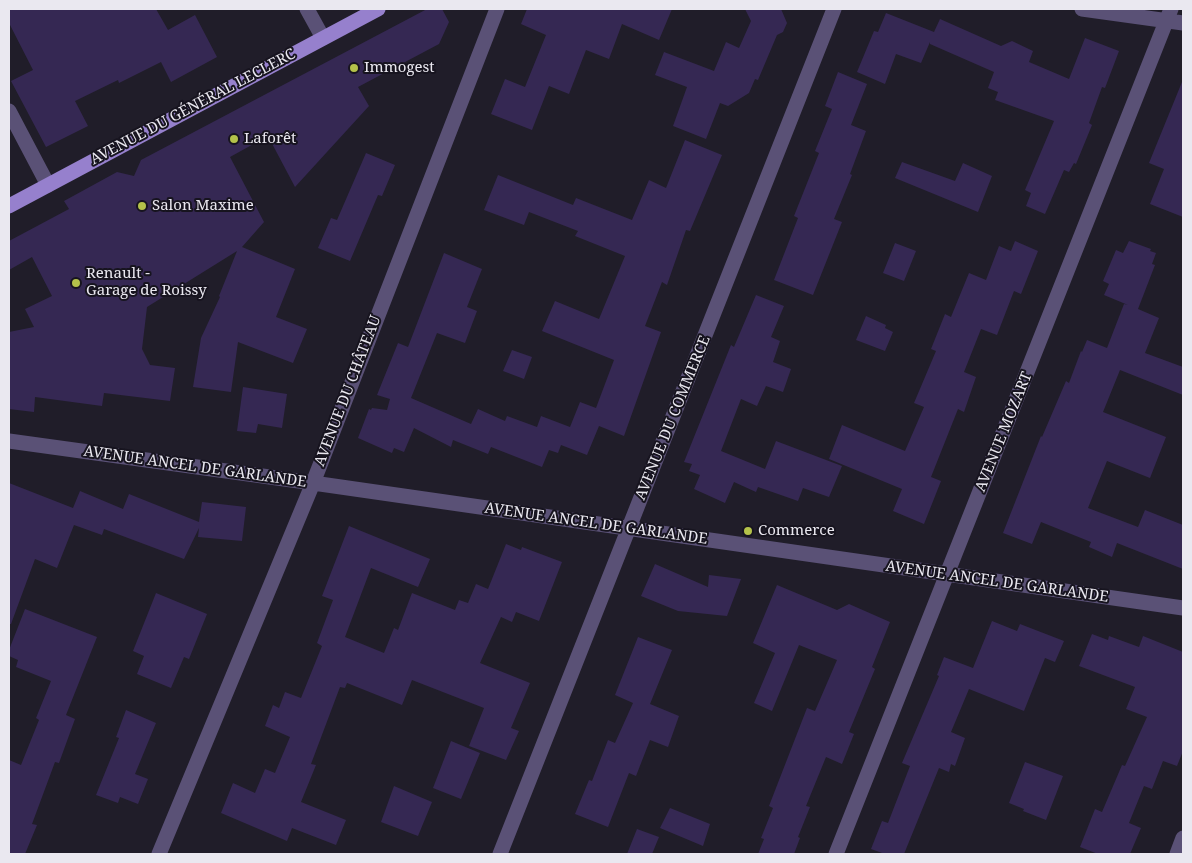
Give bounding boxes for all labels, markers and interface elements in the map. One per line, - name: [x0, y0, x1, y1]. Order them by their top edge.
- street label: AVENUE DU GÉNÉRAL LECLERC: [87, 45, 299, 169]
- place label: Immogest: [364, 59, 435, 77]
- marker: Immogest: [348, 62, 360, 74]
- place label: Laforêt: [244, 130, 296, 148]
- marker: Laforêt: [228, 133, 240, 145]
- place label: Salon Maxime: [152, 197, 254, 215]
- marker: Salon Maxime: [136, 200, 148, 212]
- place label: Renault - Garage de Roissy: [86, 265, 207, 300]
- marker: Renault - Garage de Roissy: [70, 277, 82, 289]
- street label: AVENUE DU CHÂTEAU: [311, 313, 385, 469]
- street label: AVENUE DU COMMERCE: [632, 333, 714, 503]
- street label: AVENUE MOZART: [972, 369, 1036, 495]
- street label: AVENUE ANCEL DE GARLANDE: [82, 442, 308, 492]
- street label: AVENUE ANCEL DE GARLANDE: [483, 499, 709, 549]
- place label: Commerce: [758, 522, 835, 540]
- marker: Commerce: [742, 525, 754, 537]
- street label: AVENUE ANCEL DE GARLANDE: [884, 557, 1110, 607]

